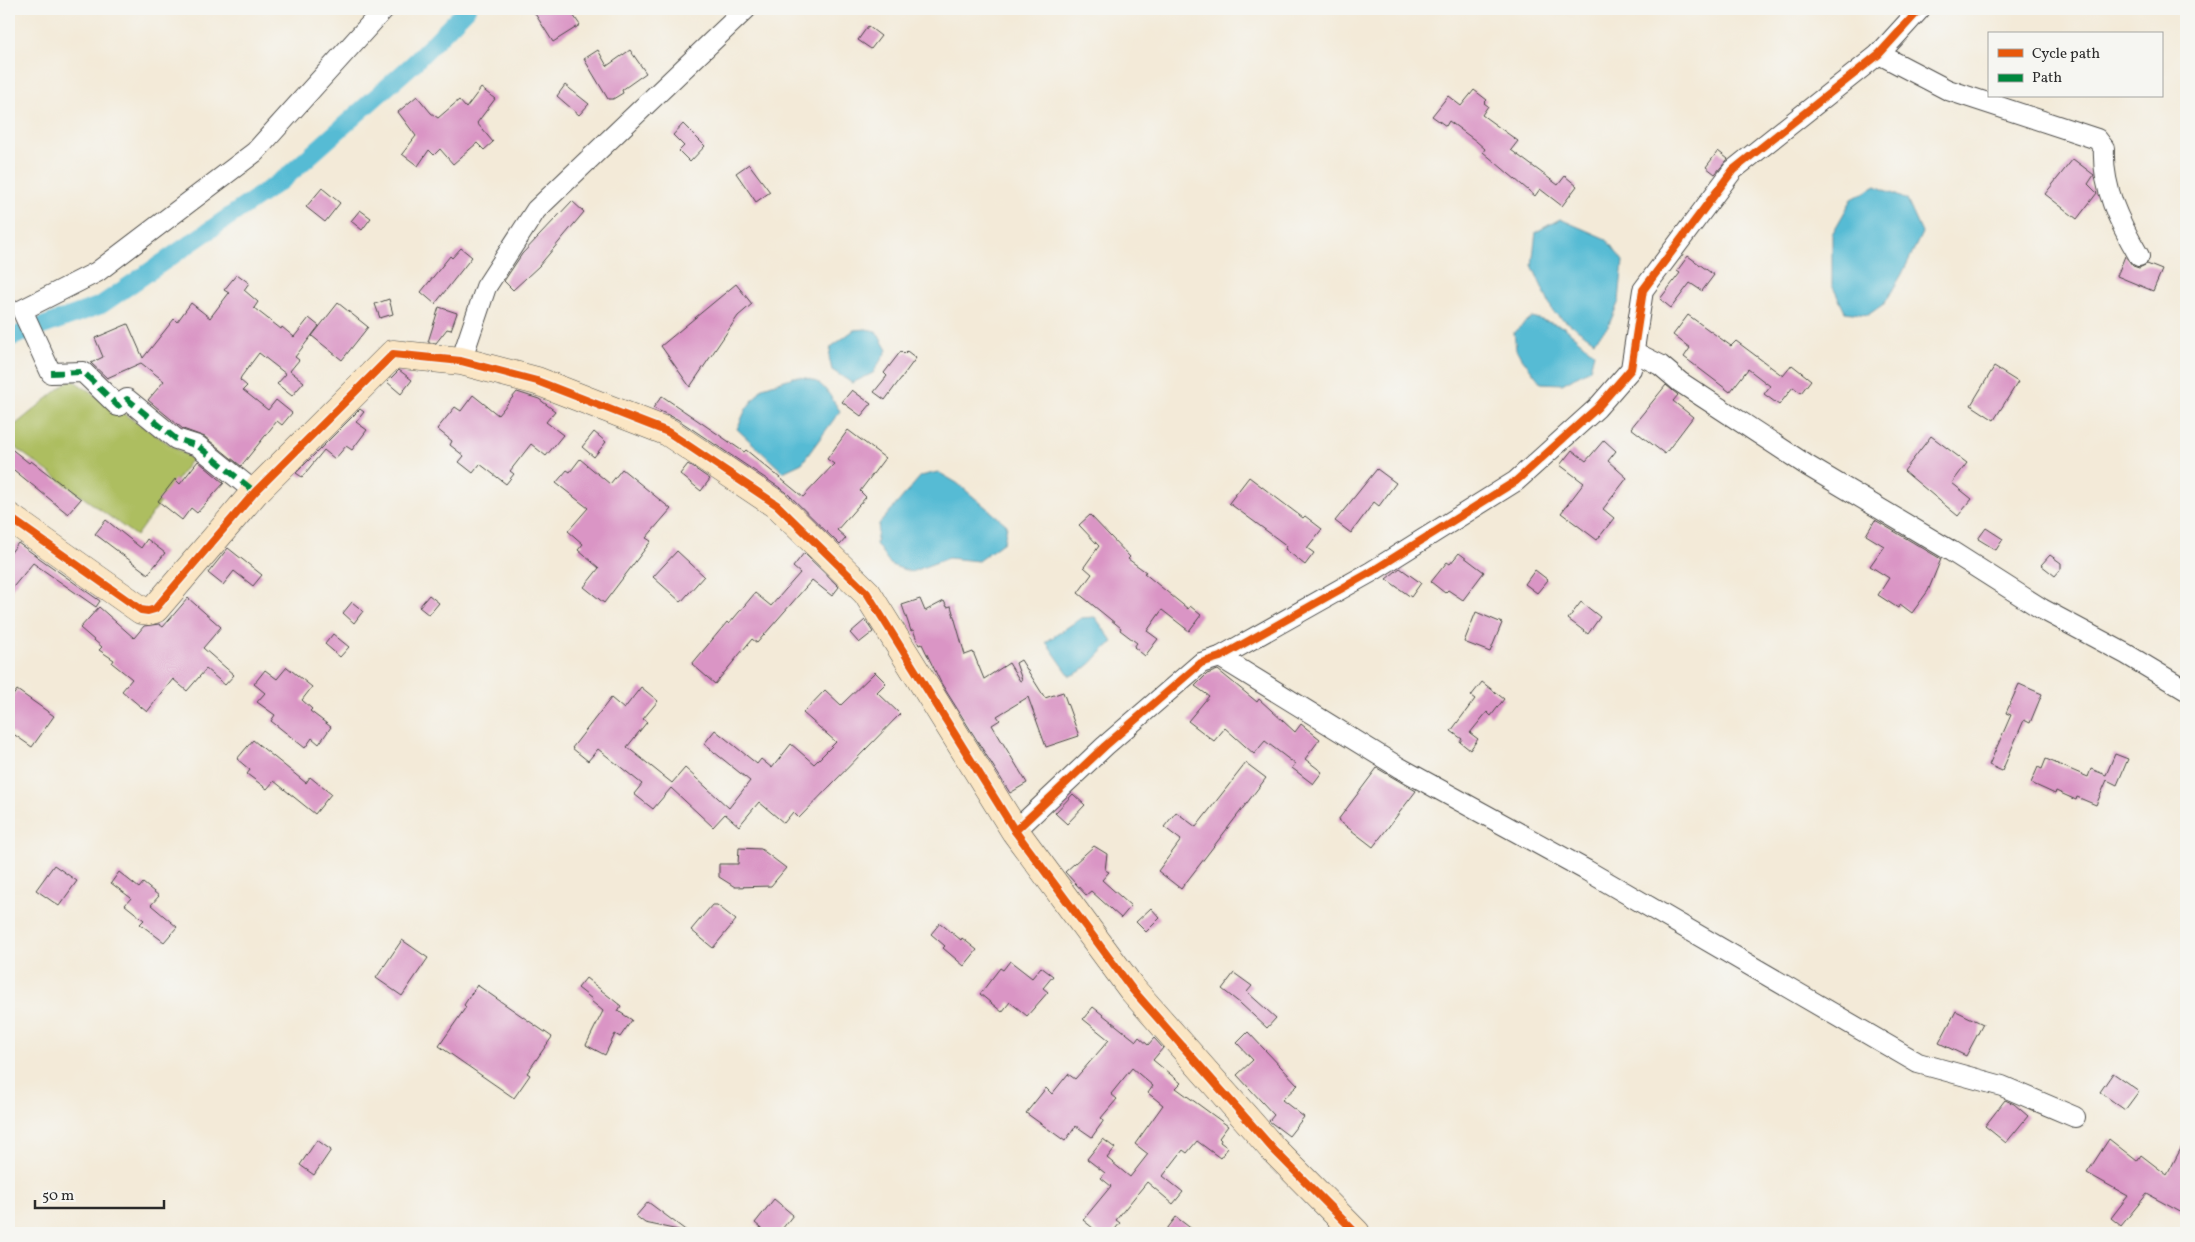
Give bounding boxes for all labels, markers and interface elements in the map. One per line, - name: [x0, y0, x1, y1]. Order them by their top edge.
- legend: [1988, 32, 2162, 98]
- text: Cycle path: [2032, 44, 2100, 65]
- text: Path: [2032, 68, 2062, 89]
- scale bar: [35, 1177, 164, 1209]
- text: 50 m: [42, 1186, 74, 1207]

